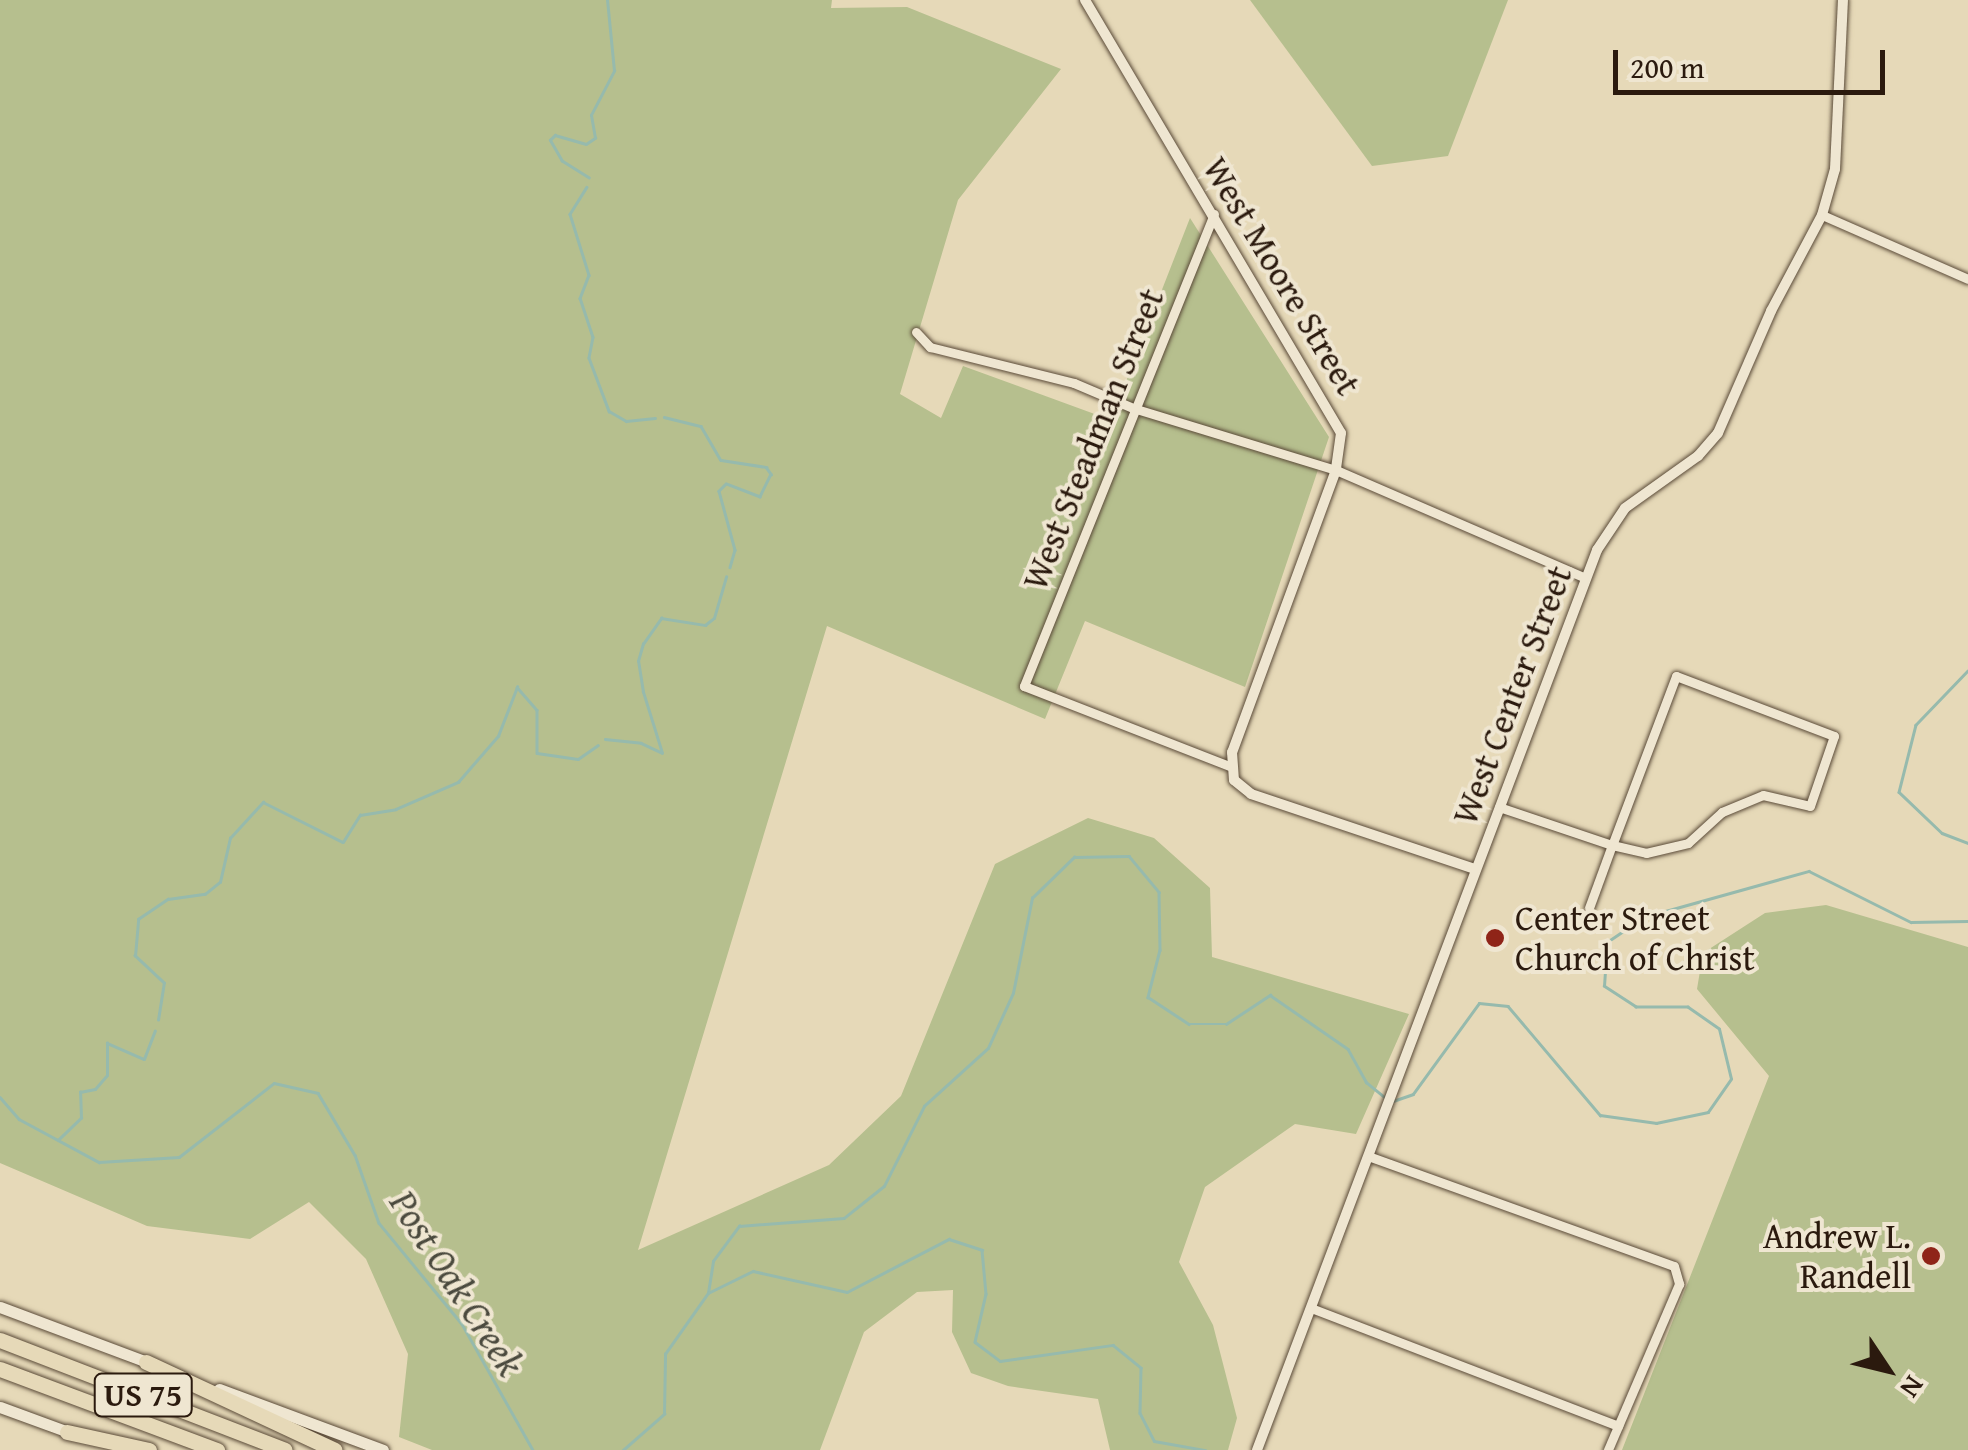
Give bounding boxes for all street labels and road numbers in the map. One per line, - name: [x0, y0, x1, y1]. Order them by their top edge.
- street label: West Moore Street: [1195, 150, 1369, 402]
- street label: West Steadman Street: [1013, 282, 1173, 596]
- street label: West Center Street: [1443, 560, 1581, 830]
- road number: US 75: [93, 1368, 193, 1422]

